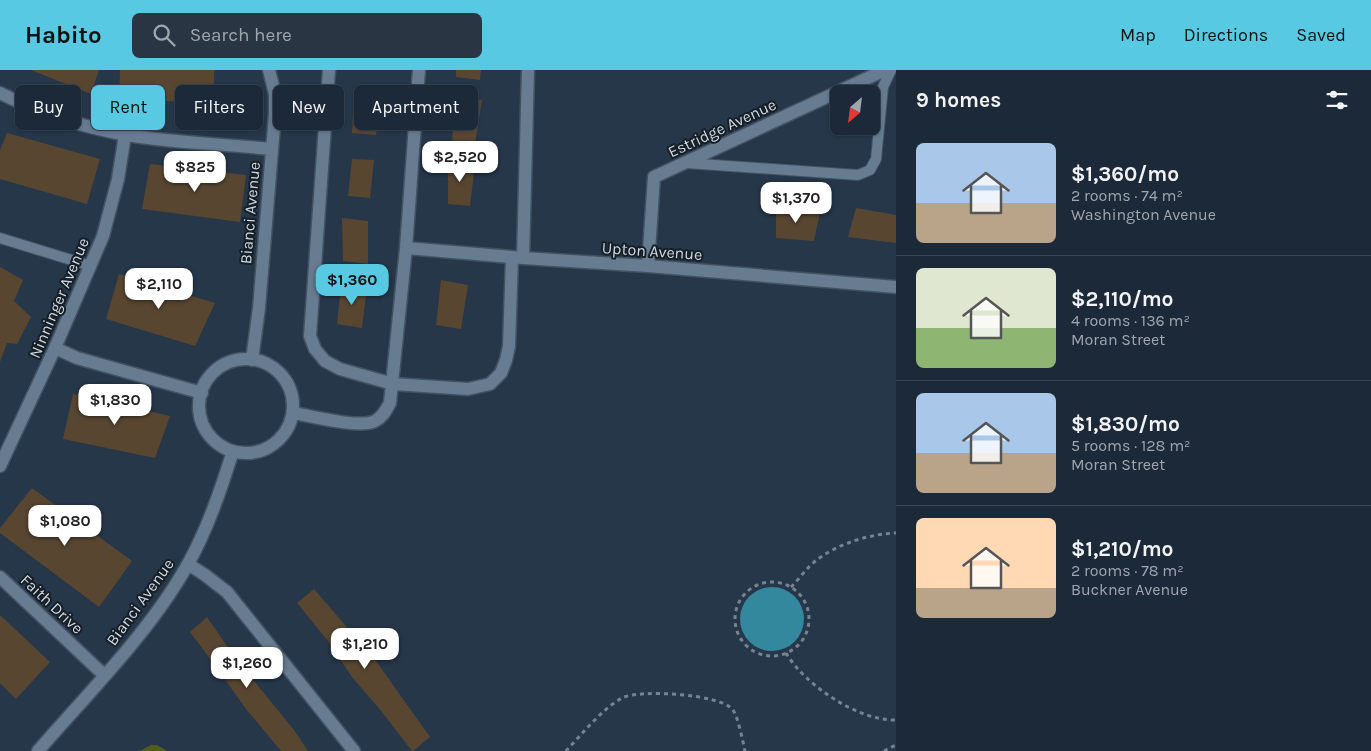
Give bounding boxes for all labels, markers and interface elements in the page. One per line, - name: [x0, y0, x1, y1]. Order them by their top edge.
- search box: [132, 13, 482, 58]
- text: Habito: [25, 21, 102, 49]
- icon: search: [150, 21, 178, 49]
- text: Search here: [190, 24, 292, 46]
- text: Map: [1120, 24, 1156, 46]
- text: Directions: [1184, 24, 1268, 46]
- text: Saved: [1296, 24, 1346, 46]
- chip: Buy: [15, 85, 81, 130]
- chip: Rent: [91, 85, 165, 130]
- chip: Filters: [175, 85, 263, 130]
- chip: New: [273, 85, 344, 130]
- chip: Apartment: [354, 85, 478, 130]
- north arrow: [830, 85, 880, 135]
- map controls: [830, 85, 880, 135]
- icon: filters: [1323, 86, 1351, 114]
- text: 9 homes: [916, 88, 1001, 112]
- street label: Estridge Avenue: [665, 95, 779, 161]
- pin: $2,520: [419, 140, 501, 183]
- text: $2,520: [433, 147, 487, 166]
- pin: $825: [165, 150, 225, 193]
- text: $825: [175, 157, 215, 176]
- street label: Bianci Avenue: [236, 161, 264, 265]
- text: $1,360/mo: [1071, 162, 1179, 186]
- icon: home: [956, 163, 1016, 223]
- pin: $1,370: [755, 182, 837, 224]
- text: 2 rooms · 74 m²: [1071, 186, 1183, 205]
- text: $1,370: [772, 188, 820, 207]
- text: Washington Avenue: [1071, 205, 1216, 224]
- street label: Ninninger Avenue: [25, 235, 93, 361]
- street label: Upton Avenue: [601, 238, 703, 264]
- pin: $1,360: [311, 264, 393, 306]
- pin: $2,110: [118, 268, 200, 310]
- text: $1,360: [327, 270, 377, 289]
- text: $2,110: [136, 274, 182, 293]
- text: $2,110/mo: [1071, 287, 1173, 311]
- icon: home: [956, 288, 1016, 348]
- text: 4 rooms · 136 m²: [1071, 311, 1190, 330]
- text: Moran Street: [1071, 330, 1165, 349]
- pin: $1,830: [74, 384, 156, 426]
- text: $1,830: [89, 390, 141, 409]
- text: $1,830/mo: [1071, 412, 1180, 436]
- icon: home: [956, 413, 1016, 473]
- text: 5 rooms · 128 m²: [1071, 436, 1191, 455]
- text: Moran Street: [1071, 455, 1165, 474]
- pin: $1,080: [24, 504, 106, 547]
- text: $1,080: [39, 511, 91, 530]
- text: $1,210/mo: [1071, 537, 1173, 561]
- icon: home: [956, 538, 1016, 598]
- street label: Bianci Avenue: [102, 555, 178, 649]
- text: 2 rooms · 78 m²: [1071, 561, 1184, 580]
- street label: Faith Drive: [17, 570, 87, 638]
- text: Buckner Avenue: [1071, 580, 1188, 599]
- pin: $1,210: [324, 628, 406, 670]
- text: $1,210: [342, 634, 388, 653]
- pin: $1,260: [206, 646, 288, 689]
- text: $1,260: [222, 653, 272, 672]

